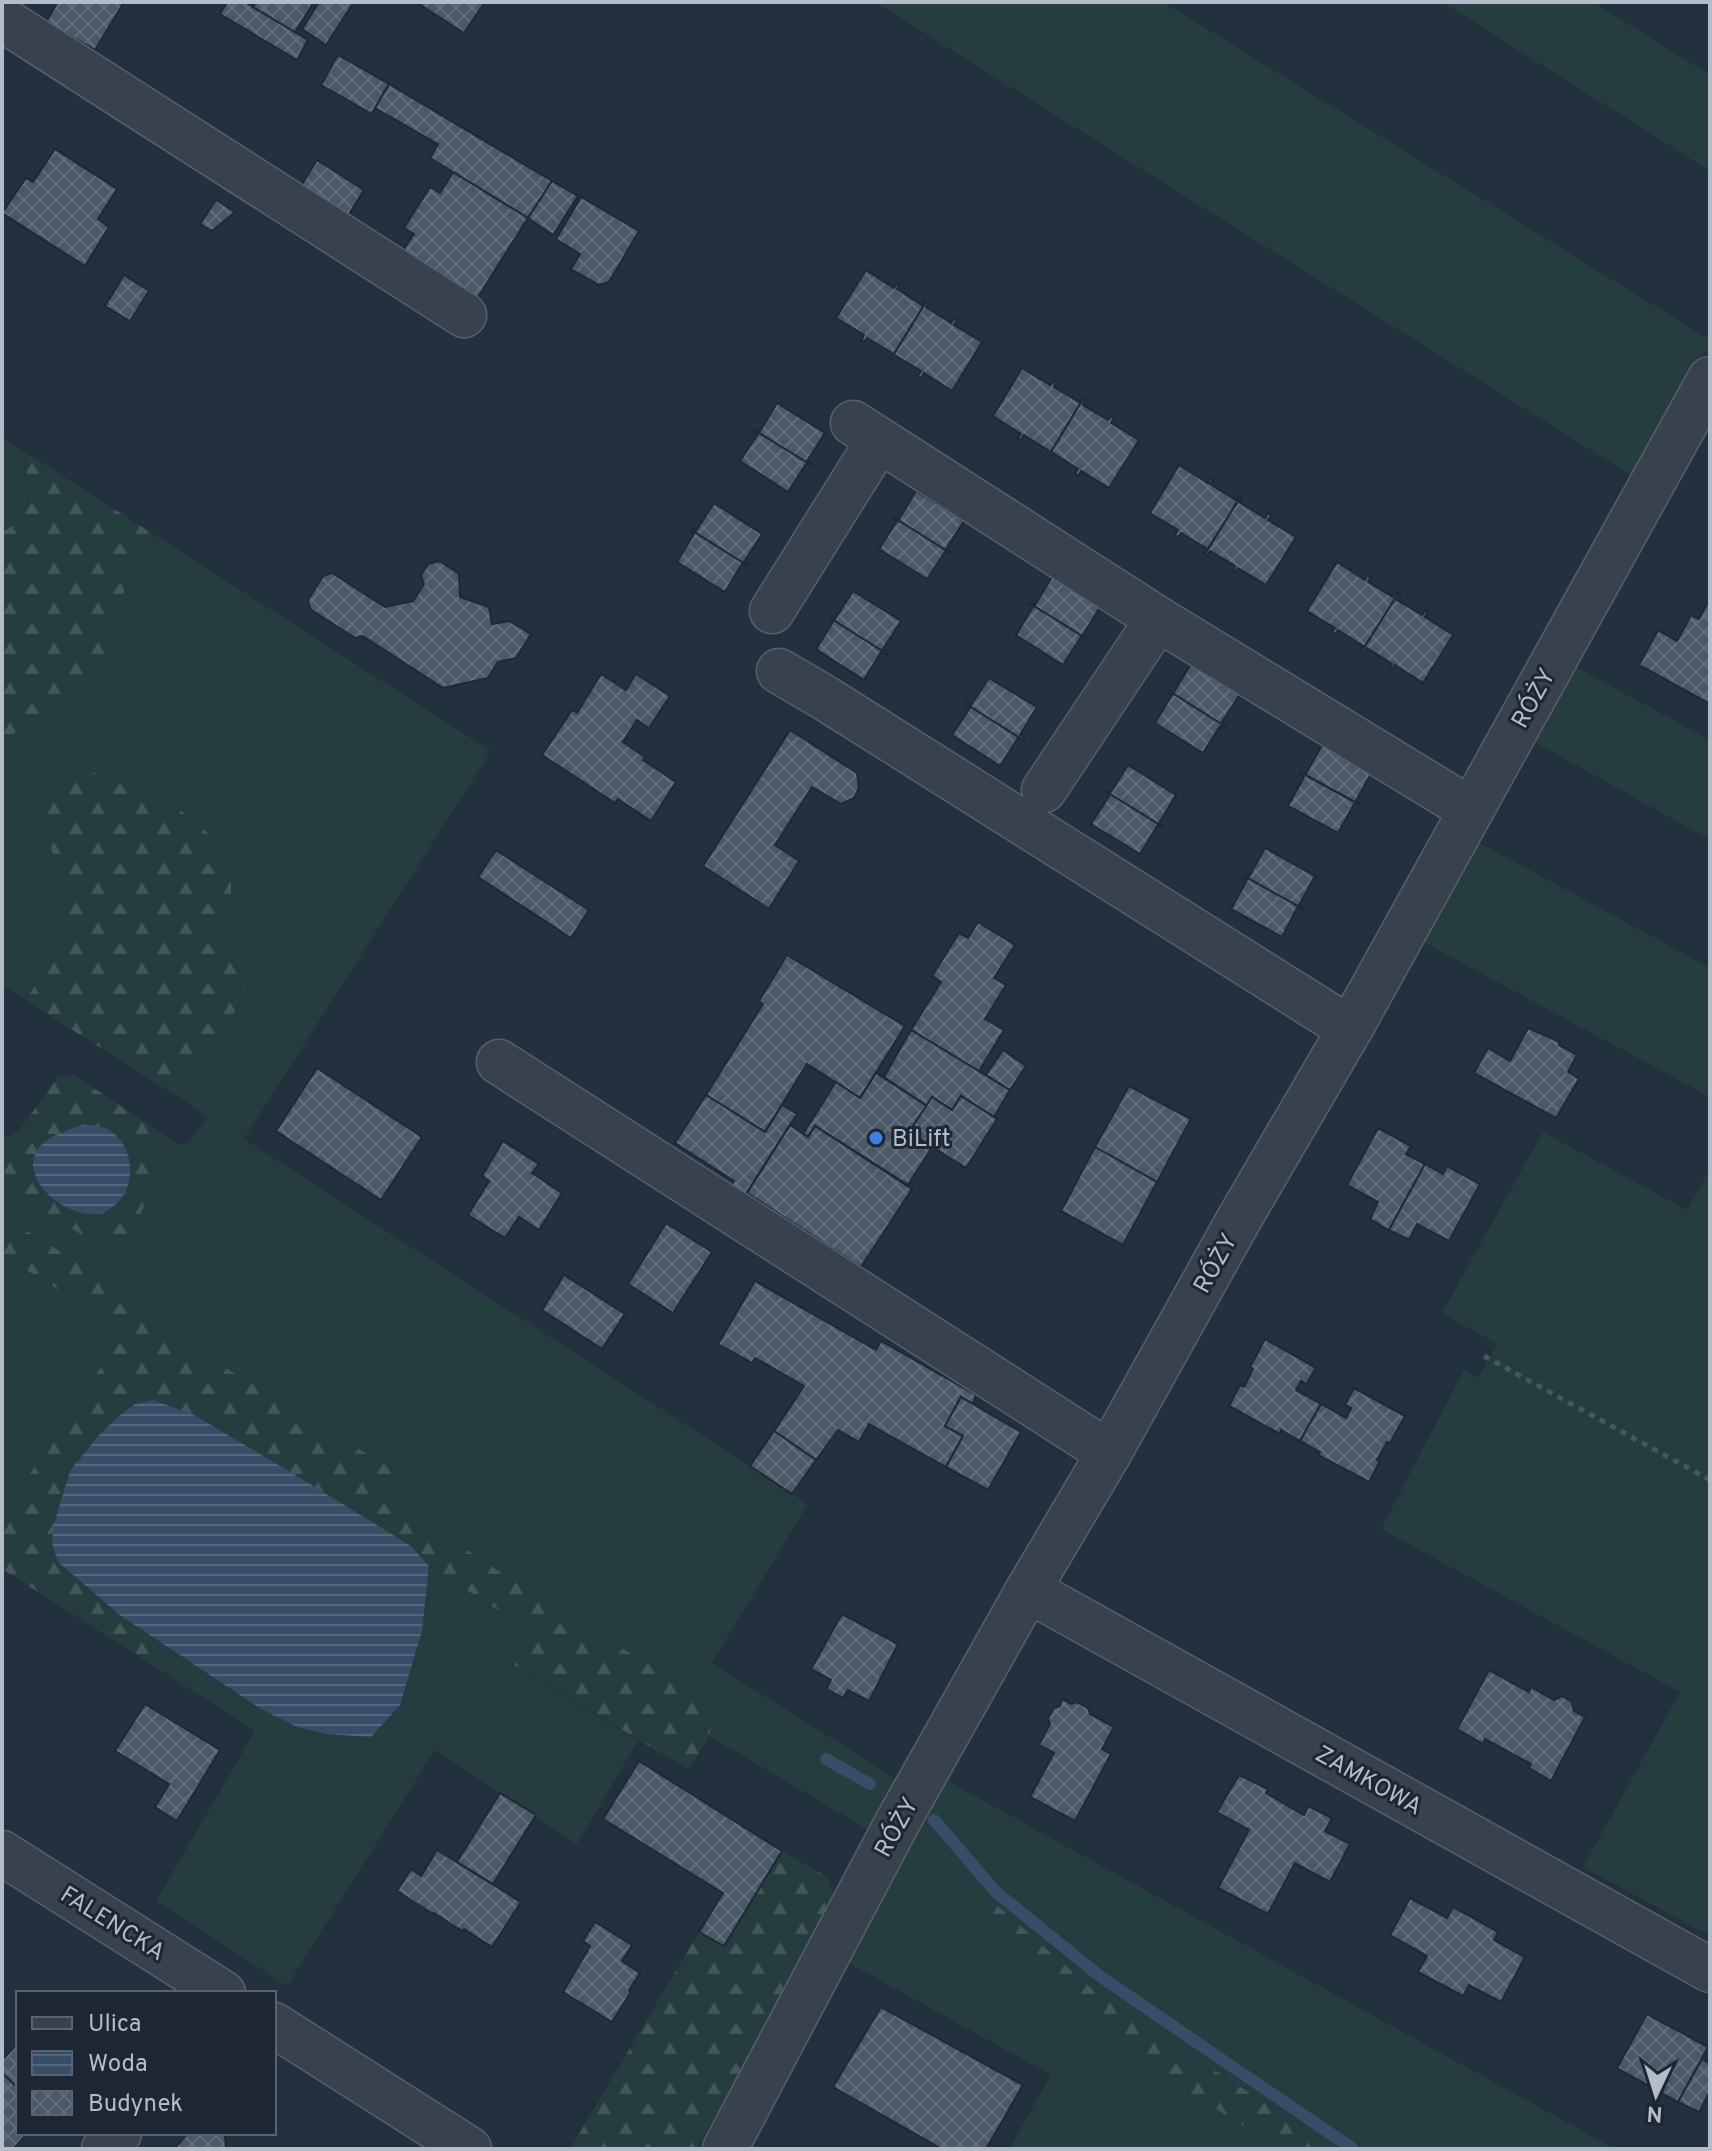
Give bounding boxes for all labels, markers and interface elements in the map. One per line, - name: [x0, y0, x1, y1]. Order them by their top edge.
- street label: RÓŻY: [1504, 663, 1563, 734]
- place label: BiLift: [892, 1125, 951, 1155]
- marker: BiLift: [867, 1129, 885, 1147]
- street label: RÓŻY: [1186, 1228, 1245, 1299]
- street label: ZAMKOWA: [1309, 1740, 1427, 1823]
- street label: RÓŻY: [867, 1792, 926, 1863]
- street label: FALENCKA: [54, 1881, 170, 1969]
- legend: [16, 1991, 276, 2135]
- text: Ulica: [88, 2010, 141, 2040]
- text: Woda: [88, 2050, 148, 2080]
- north arrow: [1616, 2055, 1696, 2135]
- text: Budynek: [88, 2090, 183, 2120]
- text: N: [1646, 2098, 1664, 2126]

